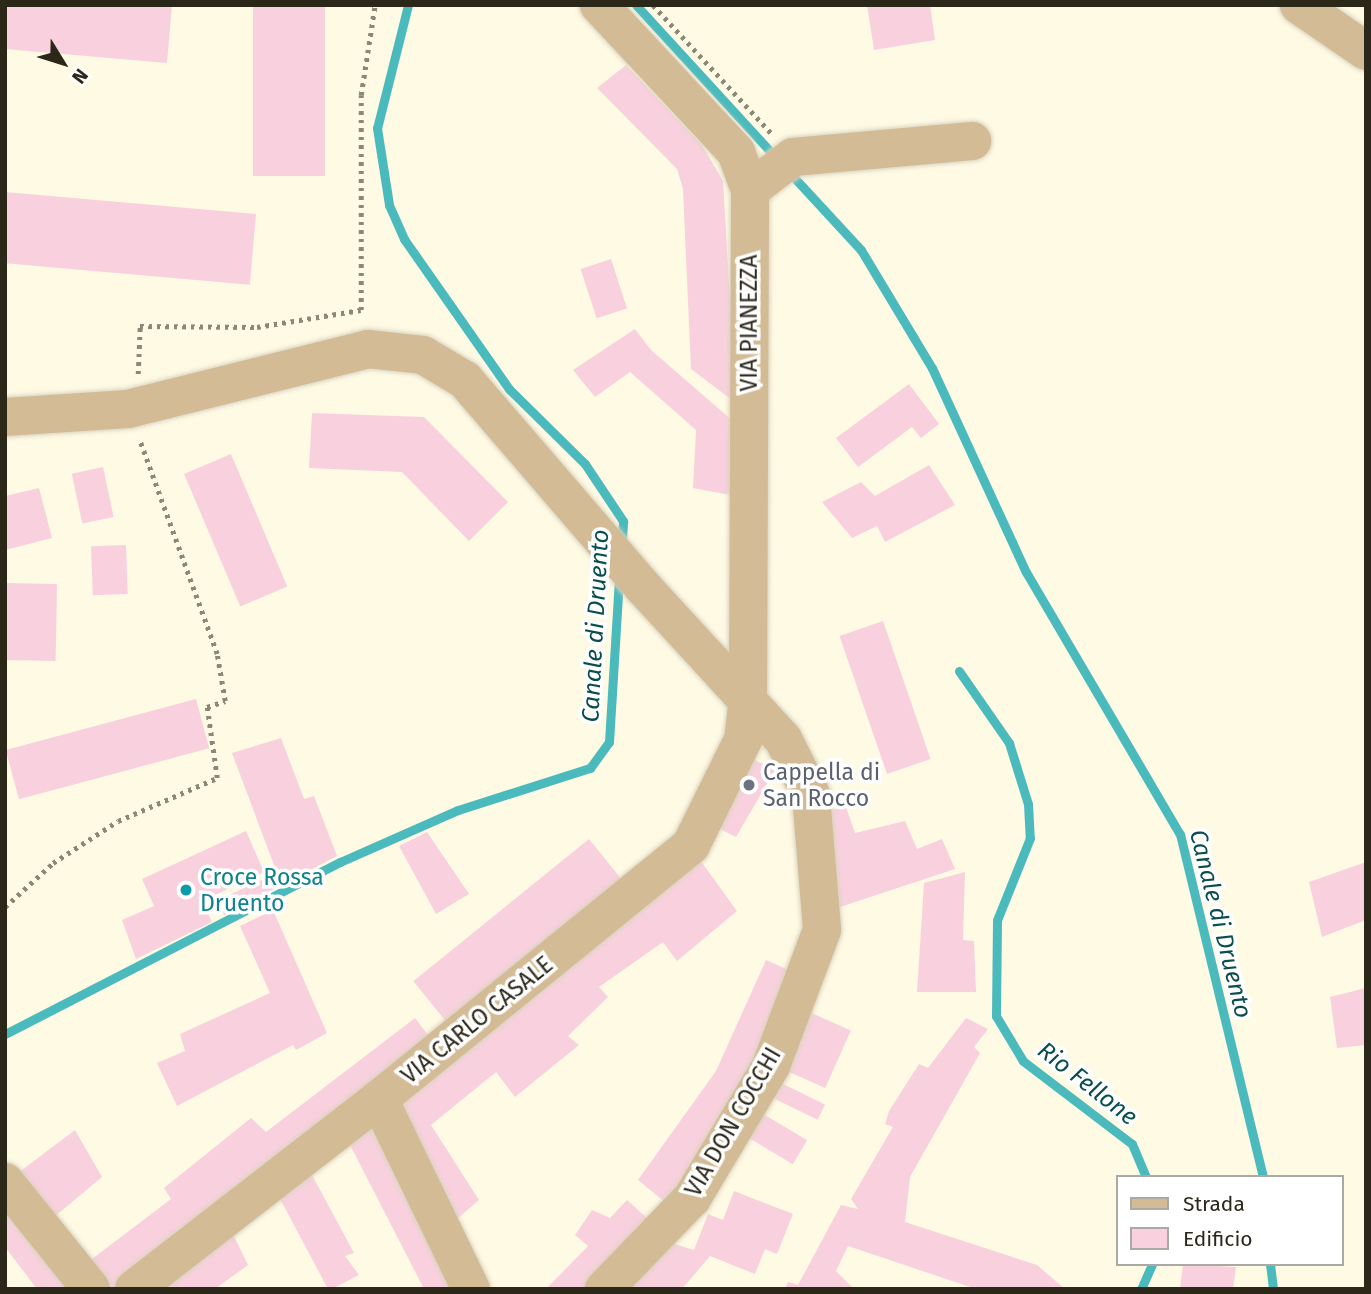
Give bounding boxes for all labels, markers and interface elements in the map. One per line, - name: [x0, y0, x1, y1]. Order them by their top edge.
- north arrow: [28, 28, 98, 98]
- text: N: [67, 64, 93, 88]
- street label: VIA PIANEZZA: [735, 255, 763, 391]
- water label: Canale di Druento: [577, 529, 615, 723]
- place label: Cappella di San Rocco: [763, 758, 880, 812]
- marker: Cappella di San Rocco: [741, 777, 757, 793]
- water label: Canale di Druento: [1183, 827, 1257, 1021]
- place label: Croce Rossa Druento: [200, 863, 324, 917]
- marker: Croce Rossa Druento: [178, 882, 194, 898]
- street label: VIA CARLO CASALE: [396, 951, 558, 1089]
- water label: Rio Fellone: [1032, 1036, 1142, 1132]
- street label: VIA DON COCCHI: [679, 1043, 787, 1201]
- legend: [1116, 1175, 1343, 1266]
- text: Strada: [1183, 1191, 1245, 1217]
- text: Edificio: [1183, 1226, 1253, 1252]

